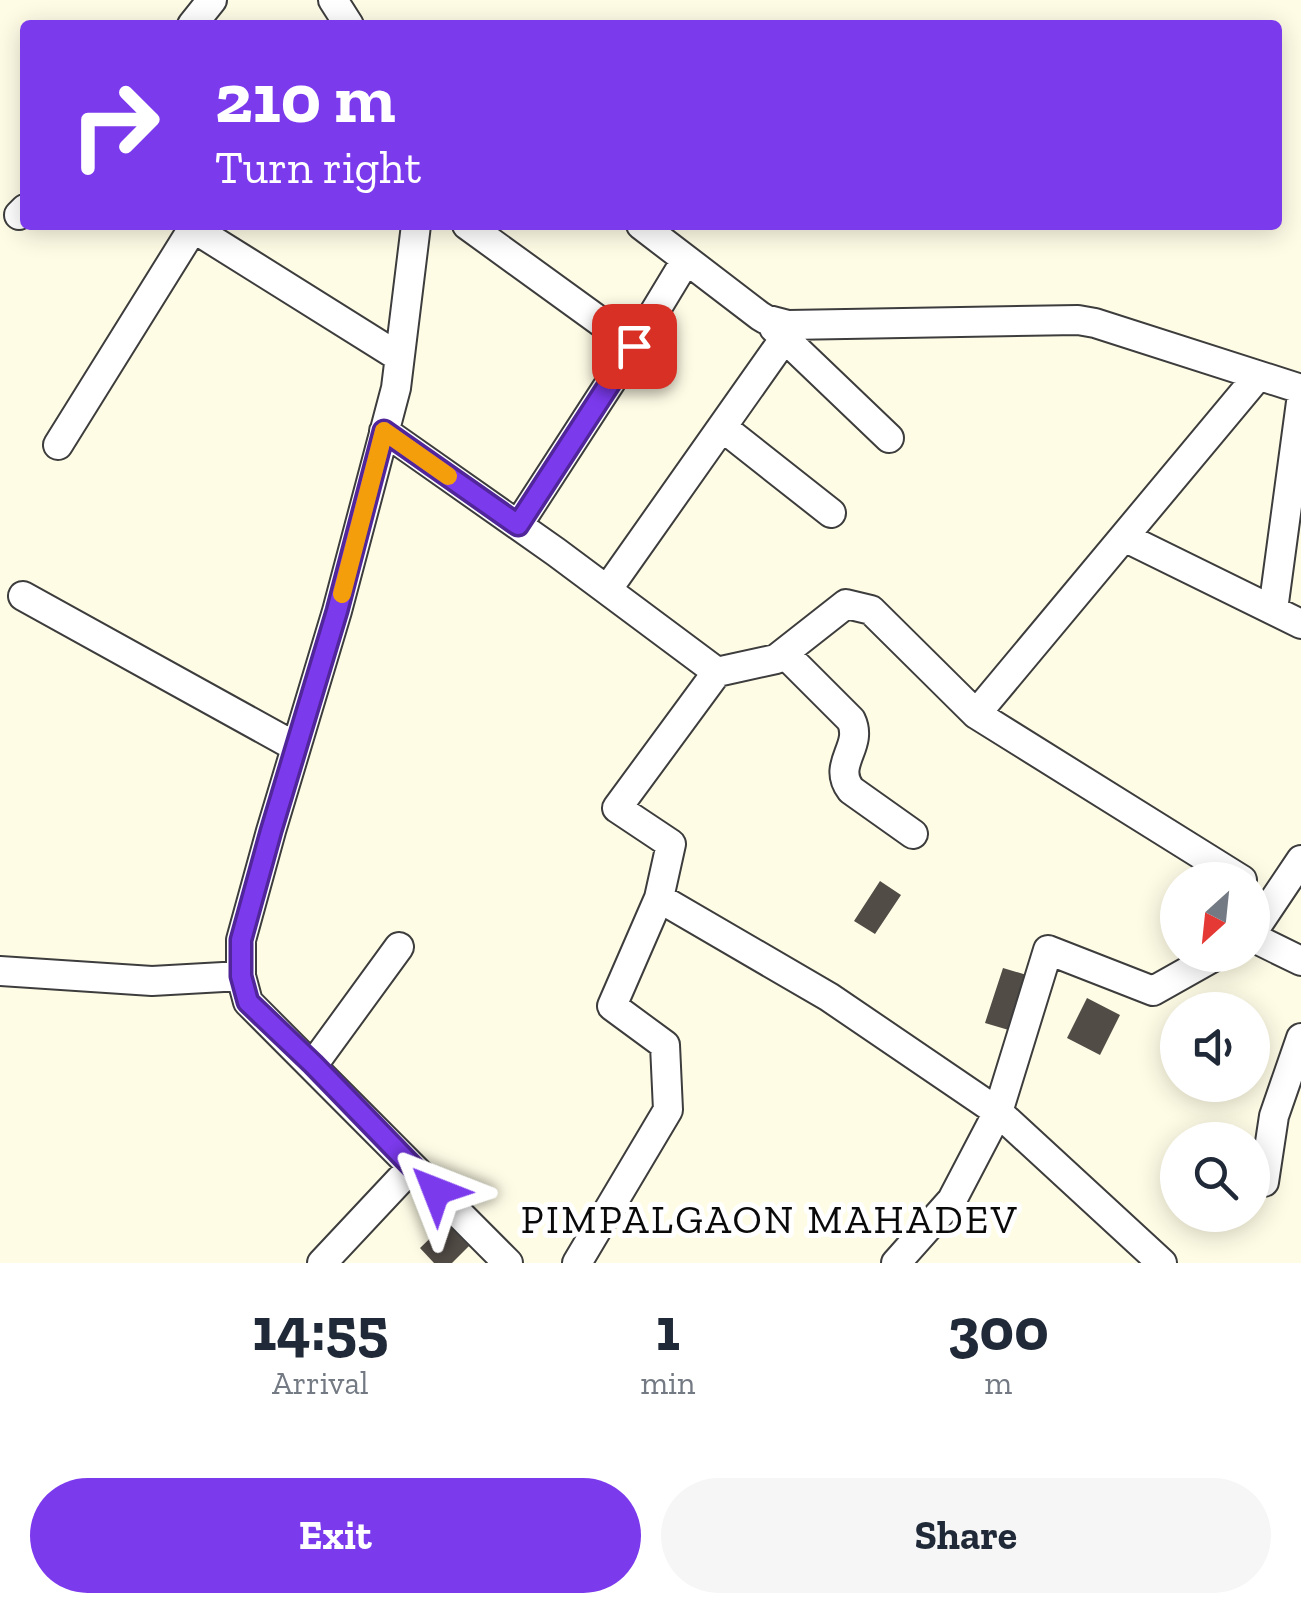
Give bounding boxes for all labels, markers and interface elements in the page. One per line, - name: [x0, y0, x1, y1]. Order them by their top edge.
- text: 210 m: [215, 56, 396, 140]
- icon: right: [50, 60, 180, 190]
- text: Turn right: [215, 141, 421, 195]
- pin: [592, 304, 677, 389]
- icon: arrive: [607, 319, 662, 374]
- north arrow: [1160, 862, 1270, 972]
- map controls: [1160, 862, 1270, 1232]
- button: sound: [1160, 992, 1270, 1102]
- button: search: [1160, 1122, 1270, 1232]
- position arrow: [384, 1139, 488, 1243]
- district label: PIMPALGAON MAHADEV: [521, 1195, 1019, 1243]
- text: 14:55: [252, 1293, 388, 1365]
- text: 1: [656, 1293, 680, 1365]
- text: 300: [948, 1293, 1049, 1365]
- text: Arrival: [272, 1364, 368, 1402]
- text: min: [640, 1364, 695, 1402]
- text: m: [984, 1364, 1012, 1402]
- button: Exit: [30, 1478, 641, 1593]
- button: Share: [661, 1478, 1271, 1593]

